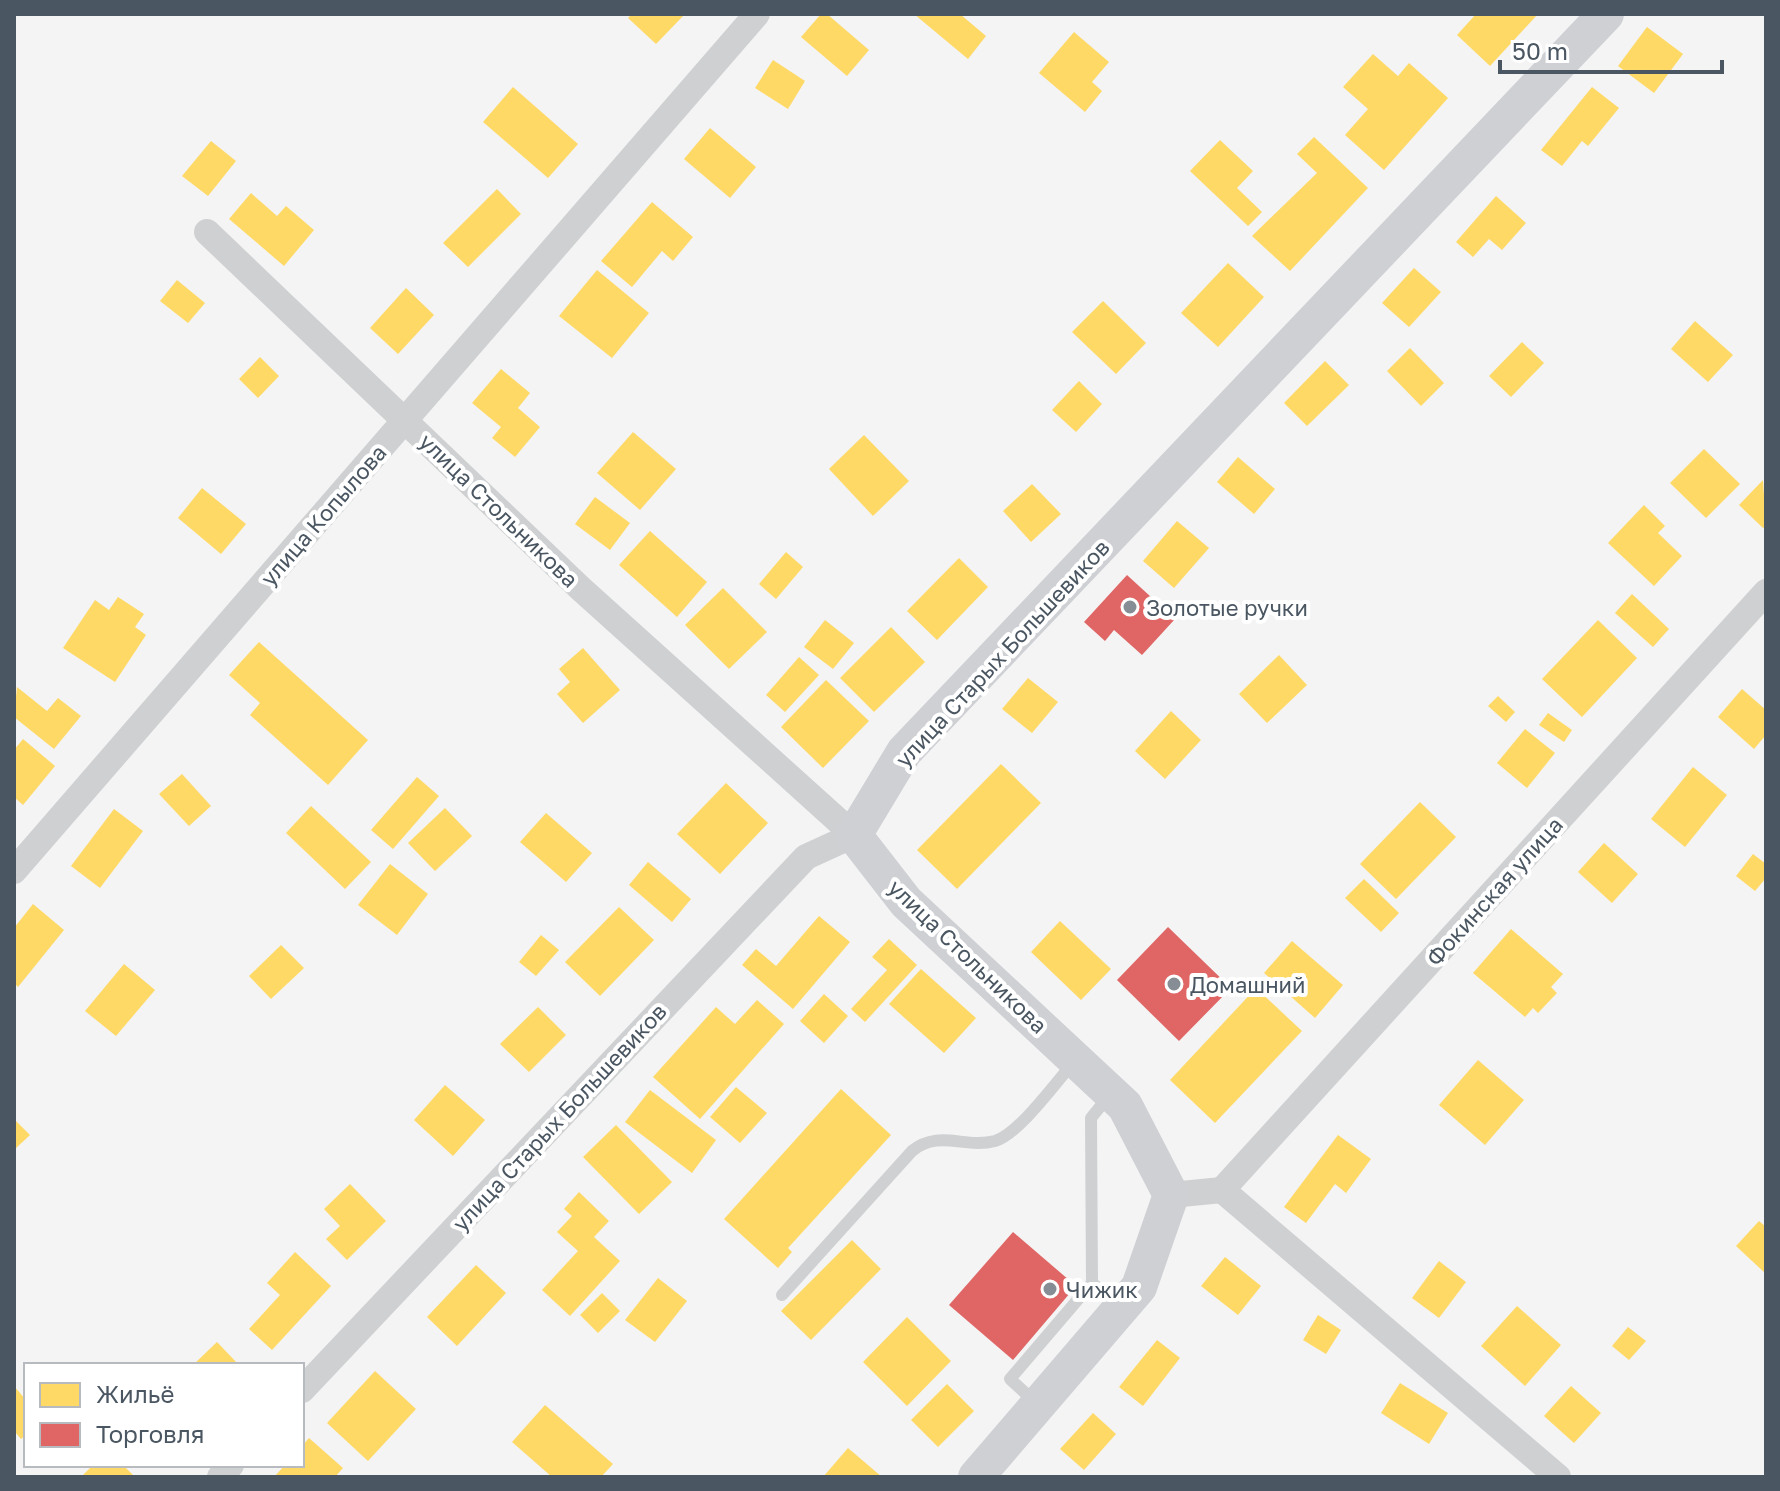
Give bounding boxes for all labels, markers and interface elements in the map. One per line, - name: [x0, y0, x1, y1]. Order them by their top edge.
- scale bar: [1500, 24, 1722, 74]
- text: 50 m: [1512, 36, 1568, 65]
- street label: улица Стольникова: [414, 427, 584, 593]
- street label: улица Копылова: [254, 439, 392, 591]
- street label: улица Старых Большевиков: [889, 534, 1115, 772]
- place label: Золотые ручки: [1146, 594, 1308, 621]
- marker: Золотые ручки: [1121, 598, 1139, 616]
- street label: Фокинская улица: [1420, 811, 1568, 971]
- street label: улица Стольникова: [883, 873, 1053, 1039]
- place label: Домашний: [1190, 971, 1305, 998]
- marker: Домашний: [1165, 975, 1183, 993]
- street label: улица Старых Большевиков: [446, 998, 672, 1236]
- place label: Чижик: [1066, 1276, 1138, 1303]
- marker: Чижик: [1041, 1280, 1059, 1298]
- legend: [24, 1363, 304, 1467]
- text: Жильё: [96, 1379, 174, 1408]
- text: Торговля: [96, 1419, 204, 1448]

